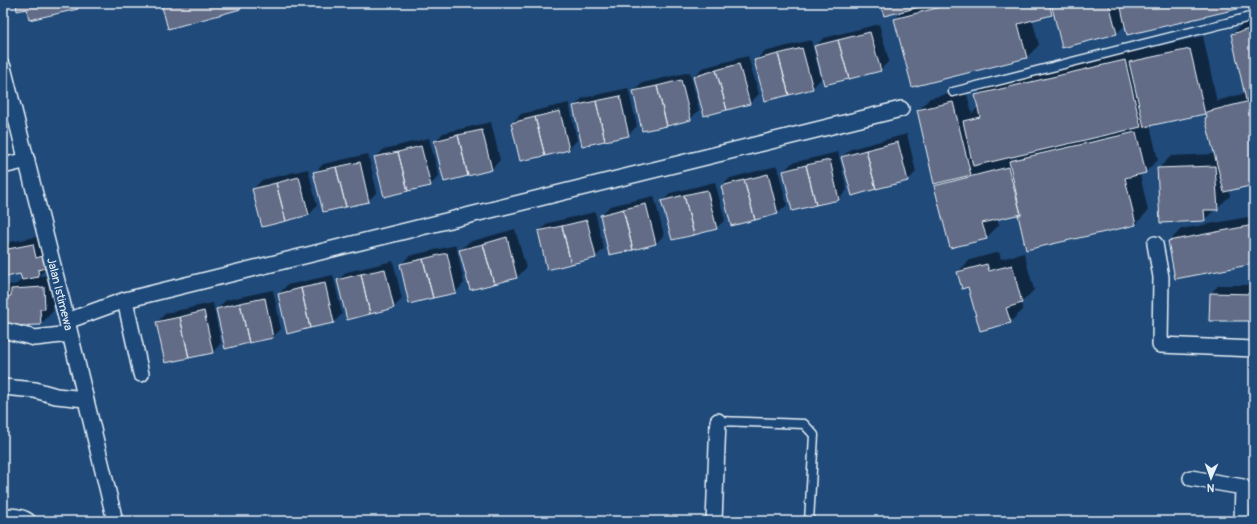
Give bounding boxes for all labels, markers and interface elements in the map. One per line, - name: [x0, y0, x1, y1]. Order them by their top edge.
- street label: Jalan Istimewa: [43, 256, 76, 332]
- north arrow: [1191, 458, 1231, 498]
- text: N: [1206, 481, 1215, 494]

